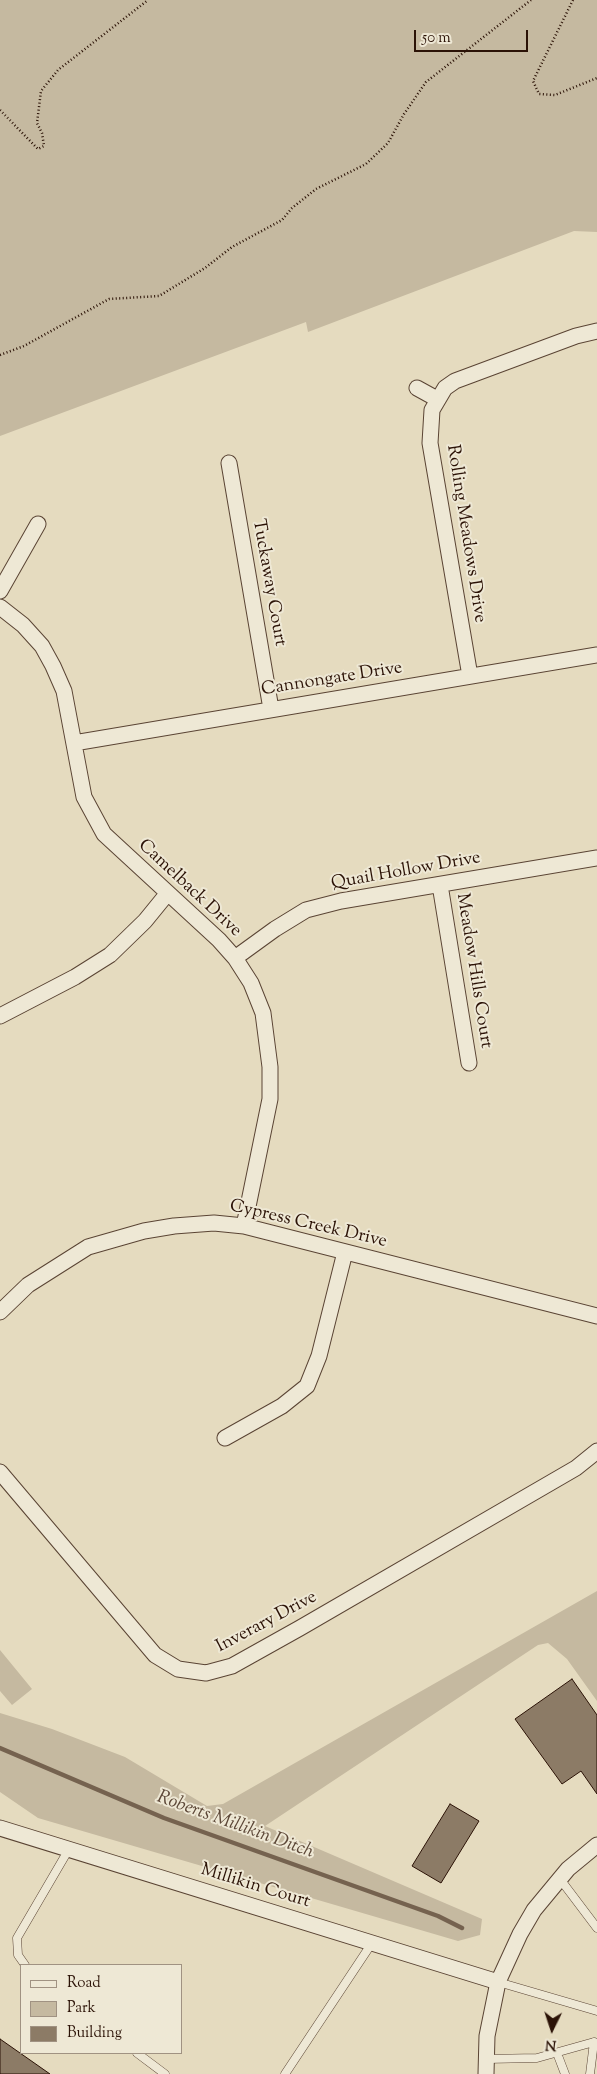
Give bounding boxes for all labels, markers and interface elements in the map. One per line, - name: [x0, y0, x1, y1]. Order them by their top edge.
- scale bar: [417, 20, 531, 52]
- text: 50 m: [422, 28, 451, 49]
- street label: Rolling Meadows Drive: [440, 443, 490, 625]
- street label: Tuckaway Court: [246, 518, 290, 648]
- street label: Cannongate Drive: [260, 658, 404, 702]
- street label: Camelback Drive: [133, 836, 245, 942]
- street label: Quail Hollow Drive: [330, 848, 482, 896]
- street label: Meadow Hills Court: [450, 892, 496, 1050]
- street label: Cypress Creek Drive: [227, 1196, 389, 1254]
- street label: Inverary Drive: [213, 1587, 321, 1659]
- water label: Roberts Millikin Ditch: [154, 1787, 316, 1865]
- street label: Millikin Court: [198, 1860, 312, 1914]
- legend: [20, 1964, 182, 2054]
- text: Road: [67, 1973, 101, 1994]
- text: Park: [67, 1998, 96, 2019]
- north arrow: [527, 2004, 577, 2054]
- text: Building: [67, 2023, 122, 2044]
- text: N: [545, 2034, 557, 2054]

